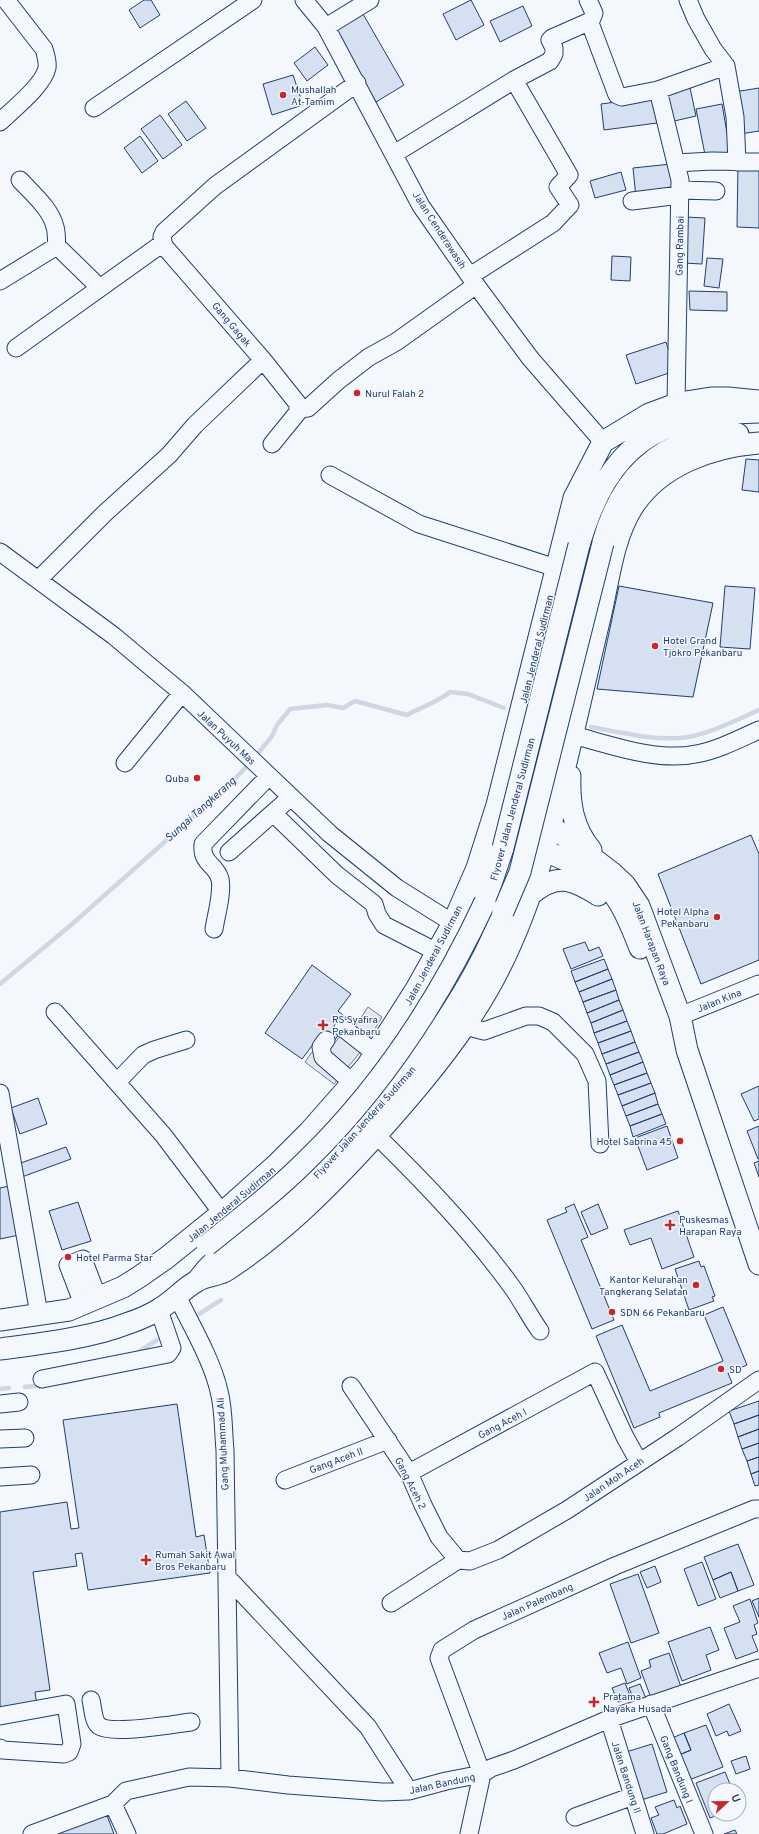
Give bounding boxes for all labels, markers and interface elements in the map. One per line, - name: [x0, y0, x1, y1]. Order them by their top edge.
- place label: Mushallah At-Tamim: [291, 84, 336, 109]
- marker: Mushallah At-Tamim: [278, 90, 288, 100]
- street label: Jalan Cenderawasih: [409, 190, 469, 272]
- street label: Gang Rambai: [673, 216, 688, 276]
- street label: Gang Gagak: [208, 300, 253, 350]
- marker: Nurul Falah 2: [352, 388, 362, 398]
- place label: Nurul Falah 2: [365, 388, 424, 401]
- street label: Jalan Jenderal Sudirman: [518, 594, 557, 705]
- place label: Hotel Grand Tjokro Pekanbaru: [663, 635, 742, 660]
- marker: Hotel Grand Tjokro Pekanbaru: [650, 641, 660, 651]
- street label: Jalan Puyuh Mas: [194, 708, 258, 769]
- street label: Flyover Jalan Jenderal Sudirman: [488, 737, 539, 882]
- place label: Quba: [165, 773, 189, 786]
- marker: Quba: [192, 773, 202, 783]
- water label: Sungai Tangkerang: [162, 774, 240, 845]
- street label: Jalan Harapan Raya: [629, 900, 673, 987]
- street label: Jalan Jenderal Sudirman: [402, 903, 466, 1008]
- place label: Hotel Alpha Pekanbaru: [657, 906, 709, 931]
- marker: Hotel Alpha Pekanbaru: [712, 912, 722, 922]
- street label: Jalan Kina: [695, 987, 744, 1016]
- place label: RS Syafira Pekanbaru: [332, 1014, 380, 1039]
- marker: RS Syafira Pekanbaru: [317, 1019, 329, 1031]
- street label: Flyover Jalan Jenderal Sudirman: [311, 1064, 419, 1182]
- place label: Hotel Sabrina 45: [597, 1136, 672, 1149]
- marker: Hotel Sabrina 45: [675, 1136, 685, 1146]
- street label: Jalan Jenderal Sudirman: [185, 1164, 279, 1246]
- place label: Puskesmas Harapan Raya: [679, 1214, 741, 1239]
- marker: Puskesmas Harapan Raya: [664, 1219, 676, 1231]
- marker: Hotel Parma Star: [63, 1252, 73, 1262]
- place label: Hotel Parma Star: [76, 1252, 153, 1265]
- place label: Kantor Kelurahan Tangkerang Selatan: [599, 1274, 688, 1299]
- marker: Kantor Kelurahan Tangkerang Selatan: [691, 1280, 701, 1290]
- marker: SDN 66 Pekanbaru: [607, 1307, 617, 1317]
- place label: SDN 66 Pekanbaru: [620, 1307, 705, 1320]
- marker: SD: [716, 1364, 726, 1374]
- place label: SD: [729, 1364, 742, 1377]
- street label: Gang Muhammad Ali: [215, 1397, 232, 1491]
- street label: Gang Aceh I: [476, 1406, 529, 1443]
- street label: Gang Aceh II: [308, 1445, 365, 1478]
- street label: Gang Aceh 2: [391, 1455, 428, 1512]
- street label: Jalan Moh Aceh: [581, 1455, 647, 1505]
- place label: Rumah Sakit Awal Bros Pekanbaru: [155, 1549, 235, 1574]
- marker: Rumah Sakit Awal Bros Pekanbaru: [140, 1554, 152, 1566]
- street label: Jalan Palembang: [500, 1581, 576, 1624]
- place label: Pratama Nayaka Husada: [603, 1691, 672, 1716]
- marker: Pratama Nayaka Husada: [588, 1696, 600, 1708]
- street label: Gang Bandung I: [656, 1734, 695, 1805]
- street label: Jalan Bandung II: [608, 1740, 643, 1815]
- street label: Jalan Bandung: [408, 1771, 477, 1798]
- north arrow: [707, 1782, 747, 1822]
- text: U: [727, 1792, 743, 1805]

